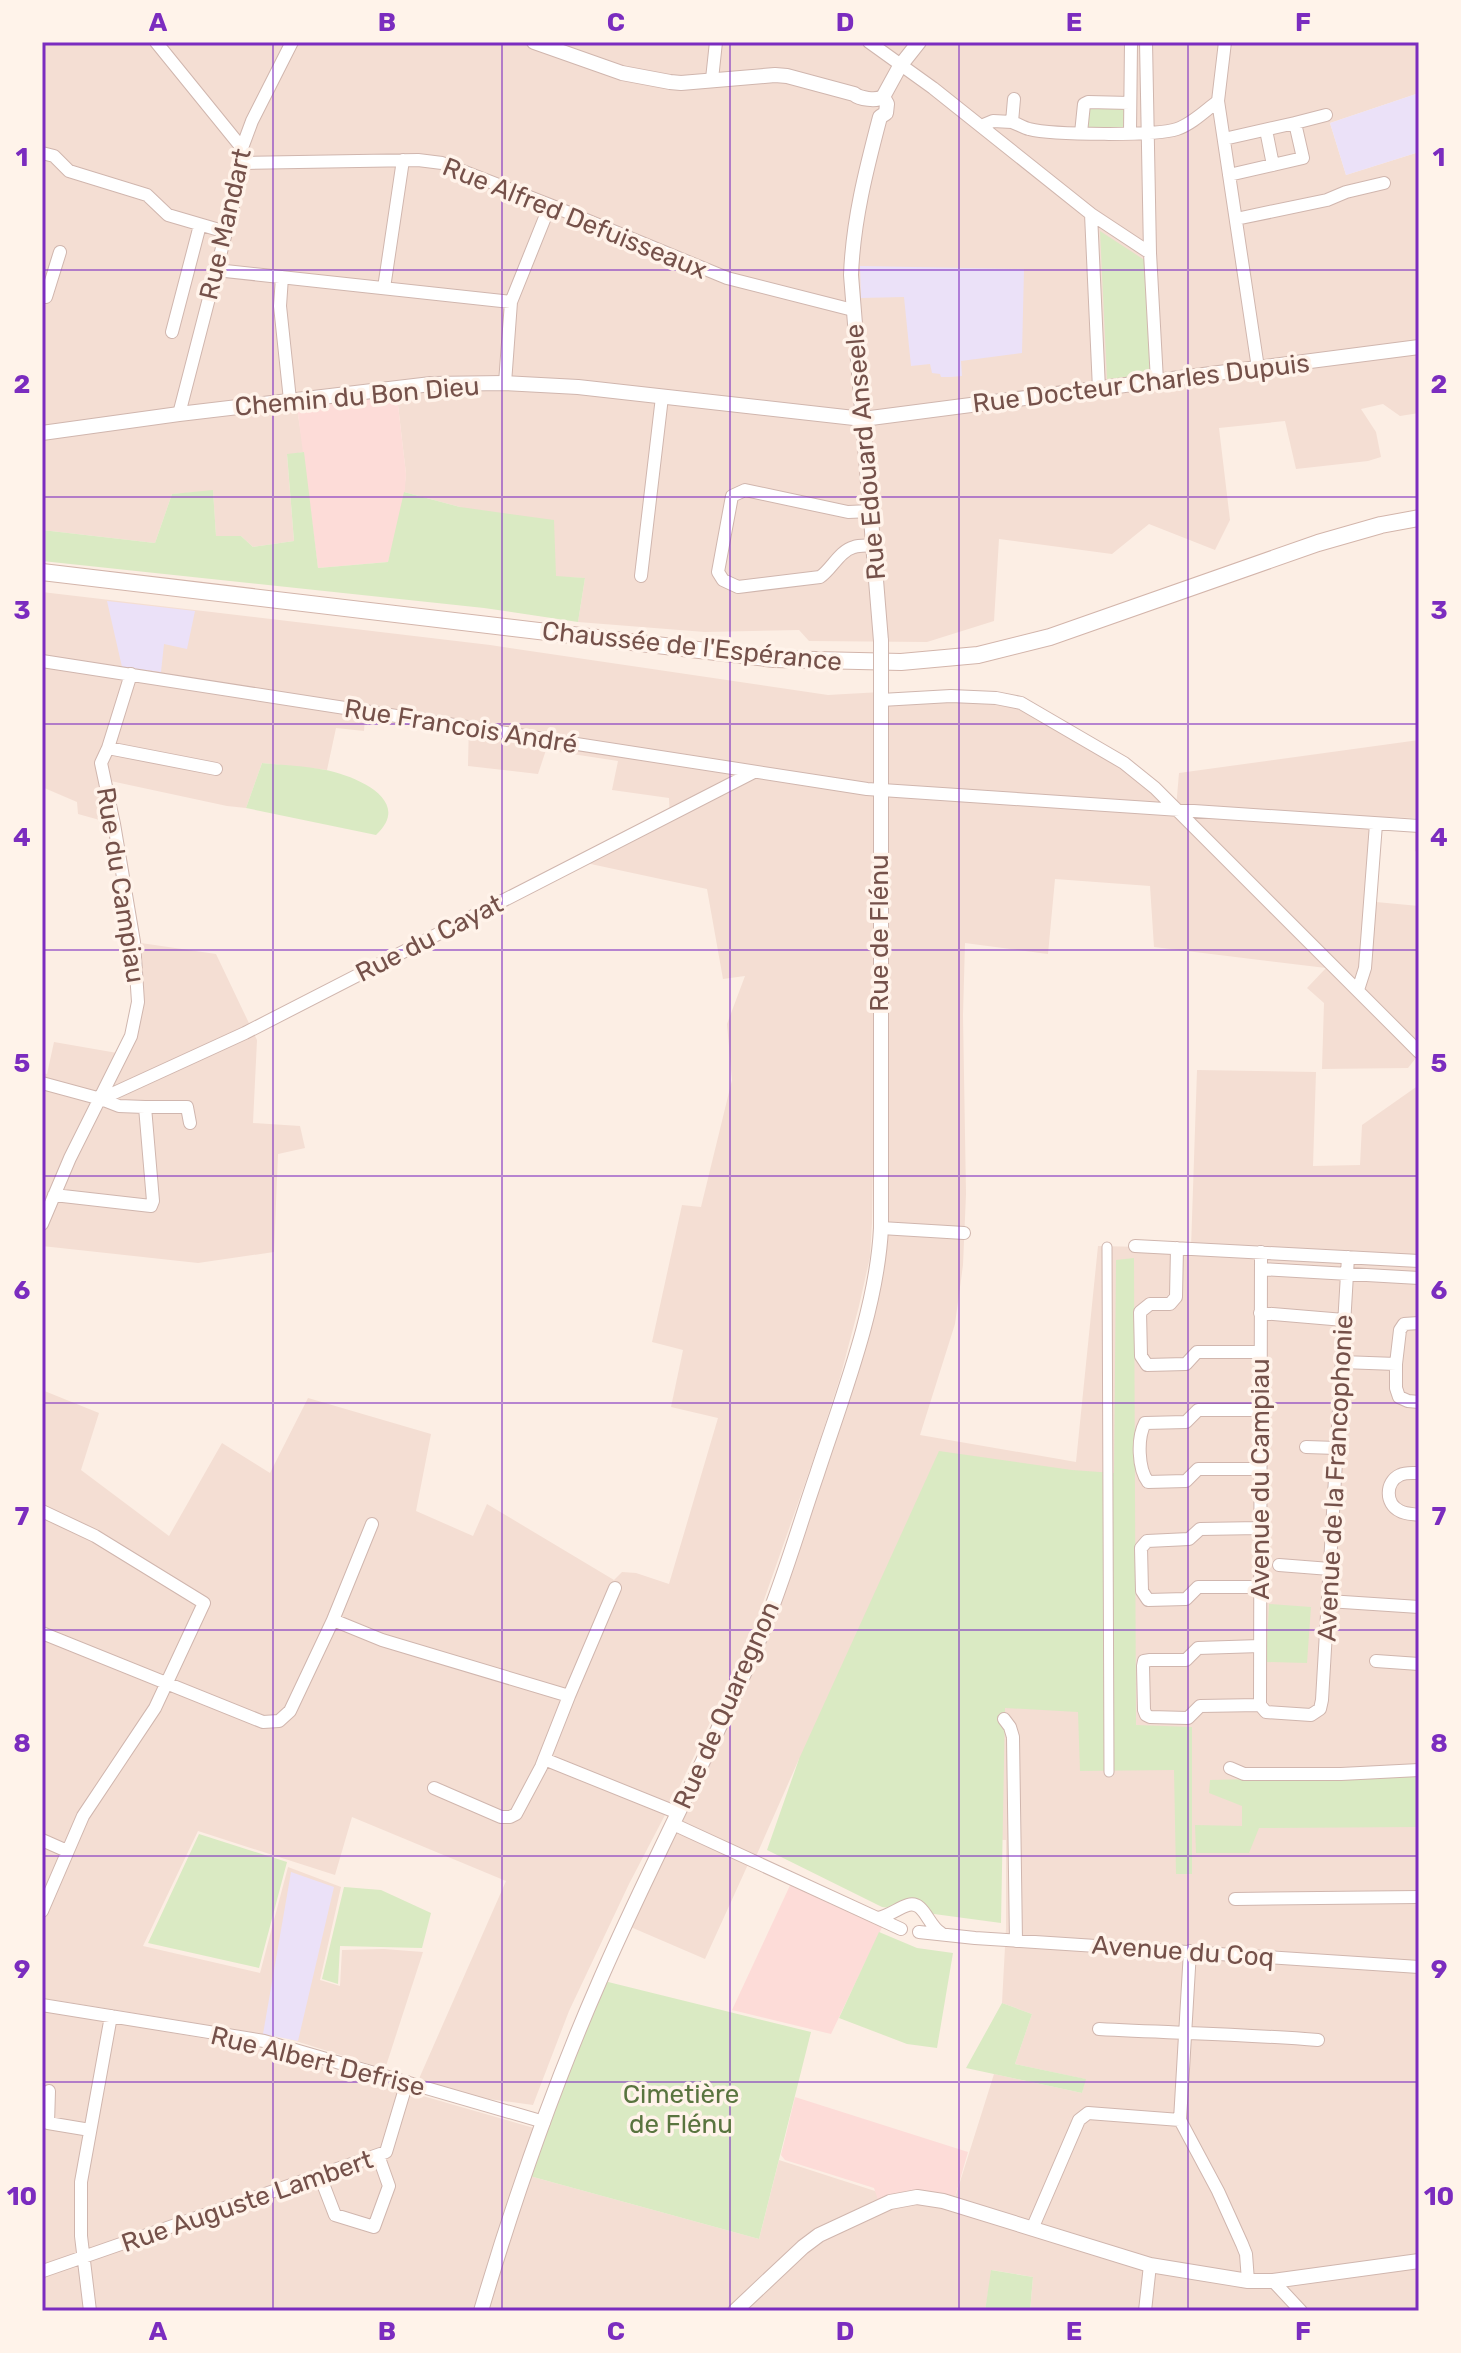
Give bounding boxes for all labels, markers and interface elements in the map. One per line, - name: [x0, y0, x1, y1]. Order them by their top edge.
- text: A: [149, 7, 168, 38]
- text: B: [378, 7, 396, 38]
- text: C: [607, 7, 625, 38]
- text: D: [836, 7, 854, 38]
- text: E: [1066, 7, 1082, 38]
- text: F: [1295, 7, 1311, 38]
- text: 1: [16, 142, 28, 173]
- text: 1: [1433, 142, 1445, 173]
- street label: Rue Mandart: [193, 145, 258, 303]
- street label: Rue Alfred Defuisseaux: [438, 151, 711, 286]
- street label: Rue Edouard Anseele: [839, 323, 892, 581]
- street label: Rue Docteur Charles Dupuis: [971, 347, 1311, 420]
- text: 2: [14, 369, 30, 400]
- text: 2: [1431, 369, 1447, 400]
- street label: Chemin du Bon Dieu: [233, 370, 481, 423]
- text: 3: [13, 595, 31, 626]
- text: 3: [1430, 595, 1448, 626]
- street label: Chaussée de l'Espérance: [540, 615, 843, 678]
- street label: Rue Francois André: [342, 693, 580, 760]
- street label: Rue du Campiau: [90, 785, 151, 985]
- text: 4: [13, 822, 31, 853]
- text: 4: [1430, 822, 1448, 853]
- street label: Rue de Flénu: [864, 854, 895, 1012]
- street label: Rue du Cayat: [351, 888, 508, 989]
- text: 5: [14, 1048, 30, 1079]
- text: 5: [1431, 1048, 1447, 1079]
- text: 6: [14, 1275, 31, 1306]
- text: 6: [1431, 1275, 1448, 1306]
- street label: Avenue de la Francophonie: [1311, 1314, 1360, 1642]
- street label: Avenue du Campiau: [1245, 1358, 1276, 1600]
- text: 7: [15, 1501, 30, 1532]
- text: 7: [1432, 1501, 1447, 1532]
- street label: Rue de Quaregnon: [667, 1597, 786, 1814]
- text: 8: [13, 1728, 31, 1759]
- text: 8: [1430, 1728, 1448, 1759]
- street label: Avenue du Coq: [1091, 1930, 1275, 1973]
- text: 9: [14, 1954, 30, 1985]
- text: 9: [1431, 1954, 1447, 1985]
- street label: Rue Albert Defrise: [208, 2020, 428, 2103]
- park label: Cimetière de Flénu: [623, 2079, 739, 2140]
- street label: Rue Auguste Lambert: [118, 2144, 377, 2259]
- text: 10: [7, 2181, 37, 2212]
- text: 10: [1424, 2181, 1454, 2212]
- text: A: [149, 2316, 168, 2347]
- text: B: [378, 2316, 396, 2347]
- text: C: [607, 2316, 625, 2347]
- text: D: [836, 2316, 854, 2347]
- text: E: [1066, 2316, 1082, 2347]
- text: F: [1295, 2316, 1311, 2347]

